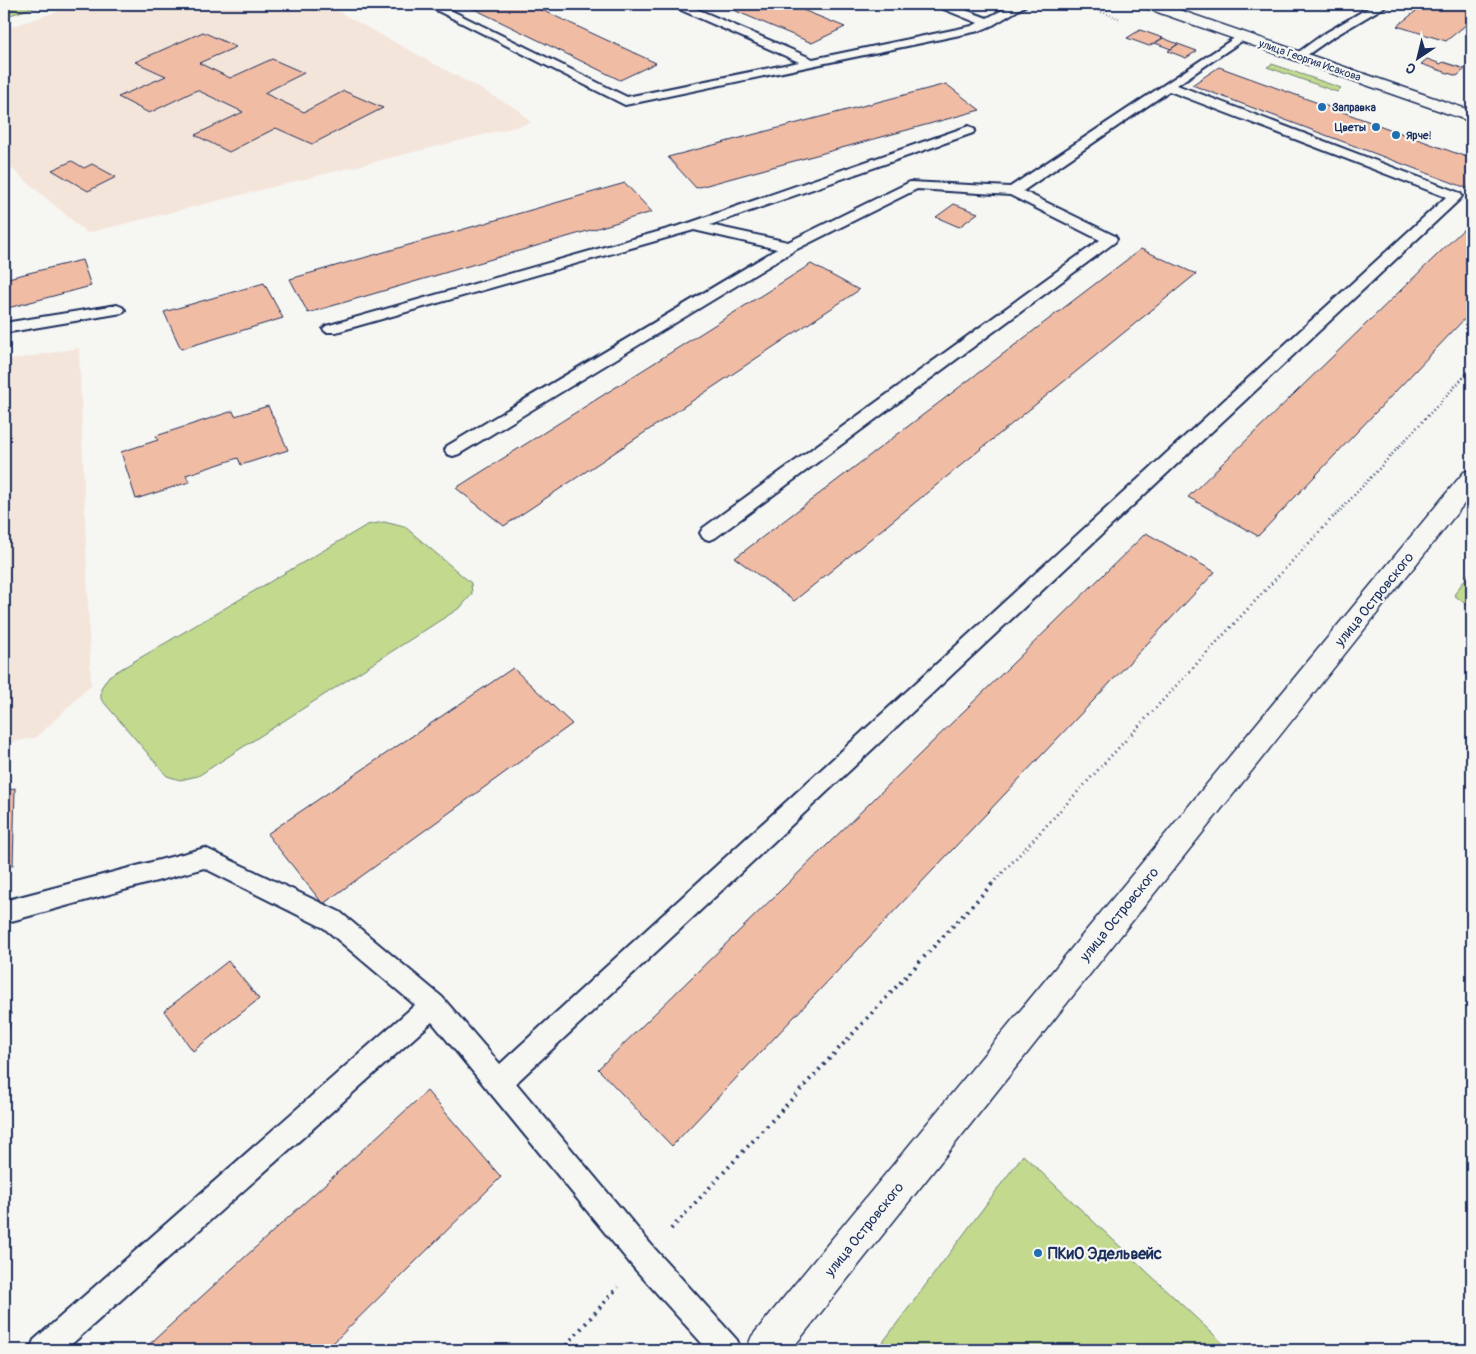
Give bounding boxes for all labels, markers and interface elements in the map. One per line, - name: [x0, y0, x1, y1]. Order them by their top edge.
- north arrow: [1394, 32, 1444, 82]
- street label: улица Георгия Исакова: [1256, 37, 1363, 84]
- text: С: [1402, 59, 1419, 78]
- marker: Заправка: [1316, 101, 1328, 113]
- place label: Заправка: [1332, 101, 1376, 114]
- place label: Цветы: [1335, 121, 1366, 134]
- marker: Цветы: [1370, 121, 1382, 133]
- marker: Ярче!: [1390, 129, 1402, 141]
- place label: Ярче!: [1406, 129, 1432, 142]
- street label: улица Островского: [1331, 549, 1418, 650]
- street label: улица Островского: [1076, 864, 1163, 965]
- street label: улица Островского: [821, 1179, 908, 1280]
- place label: ПКиО Эдельвейс: [1048, 1244, 1162, 1264]
- marker: ПКиО Эдельвейс: [1032, 1247, 1044, 1259]

